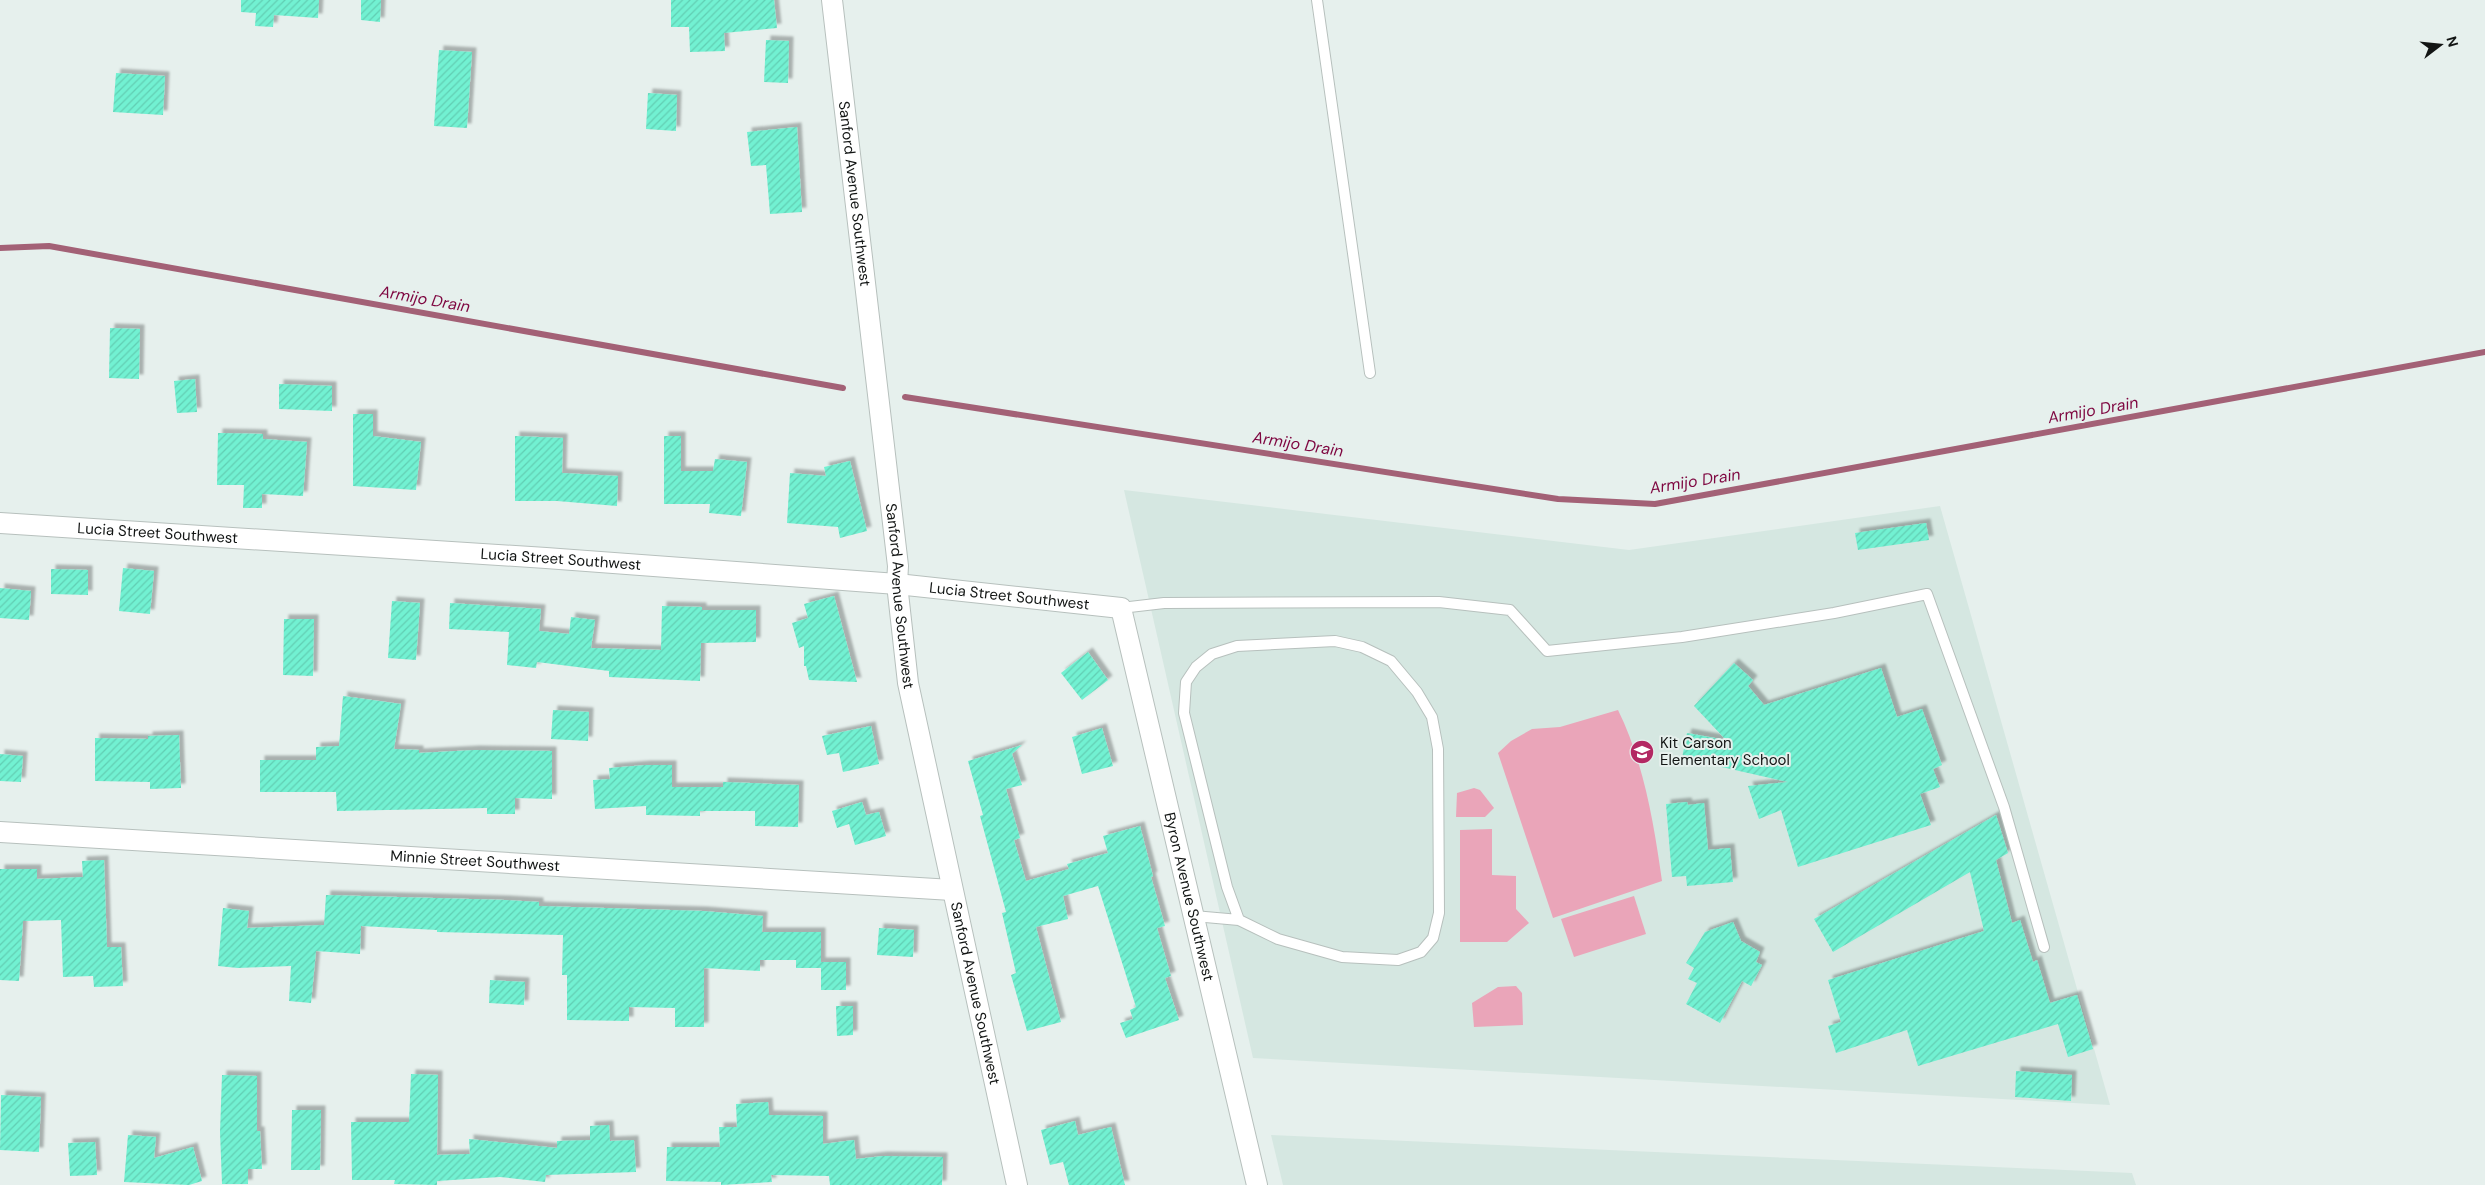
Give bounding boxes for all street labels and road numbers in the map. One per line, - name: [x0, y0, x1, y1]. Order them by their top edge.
- street label: Sanford Avenue Southwest: [834, 100, 875, 288]
- street label: Sanford Avenue Southwest: [881, 502, 919, 691]
- street label: Lucia Street Southwest: [77, 518, 239, 548]
- street label: Lucia Street Southwest: [480, 544, 642, 575]
- street label: Lucia Street Southwest: [928, 578, 1090, 615]
- street label: Byron Avenue Southwest: [1160, 810, 1219, 983]
- street label: Minnie Street Southwest: [390, 846, 561, 876]
- street label: Sanford Avenue Southwest: [946, 900, 1005, 1087]

